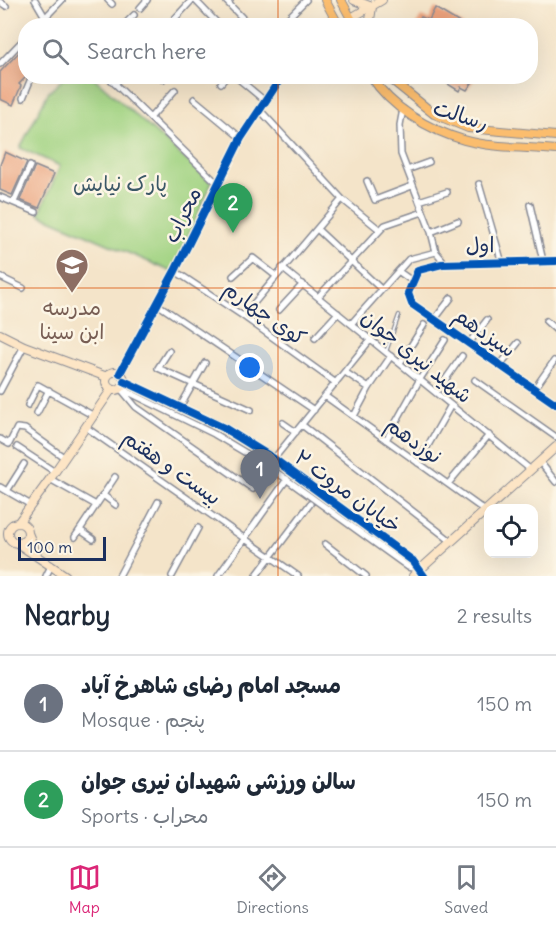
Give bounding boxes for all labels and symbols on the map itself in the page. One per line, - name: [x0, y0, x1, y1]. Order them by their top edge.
- street label: رسالت: [430, 93, 492, 137]
- park label: پارک نیایش: [73, 170, 167, 197]
- street label: محراب: [157, 183, 207, 247]
- pin: 2: [214, 184, 252, 233]
- street label: اول: [465, 231, 495, 259]
- school or university icon: مدرسه ابن سینا: [54, 247, 90, 294]
- street label: کوی چهارم: [217, 275, 312, 354]
- place label: مدرسه ابن سینا: [40, 294, 104, 345]
- street label: سیزدهم: [447, 301, 521, 366]
- street label: شهید نیری جوان: [356, 303, 478, 409]
- your location: [235, 353, 264, 382]
- street label: نوزدهم: [379, 411, 447, 472]
- street label: بیست و هفتم: [116, 423, 227, 513]
- street label: خیابان مروت ۲: [289, 443, 407, 539]
- pin: 1: [240, 450, 280, 499]
- scale bar: [18, 534, 106, 562]

